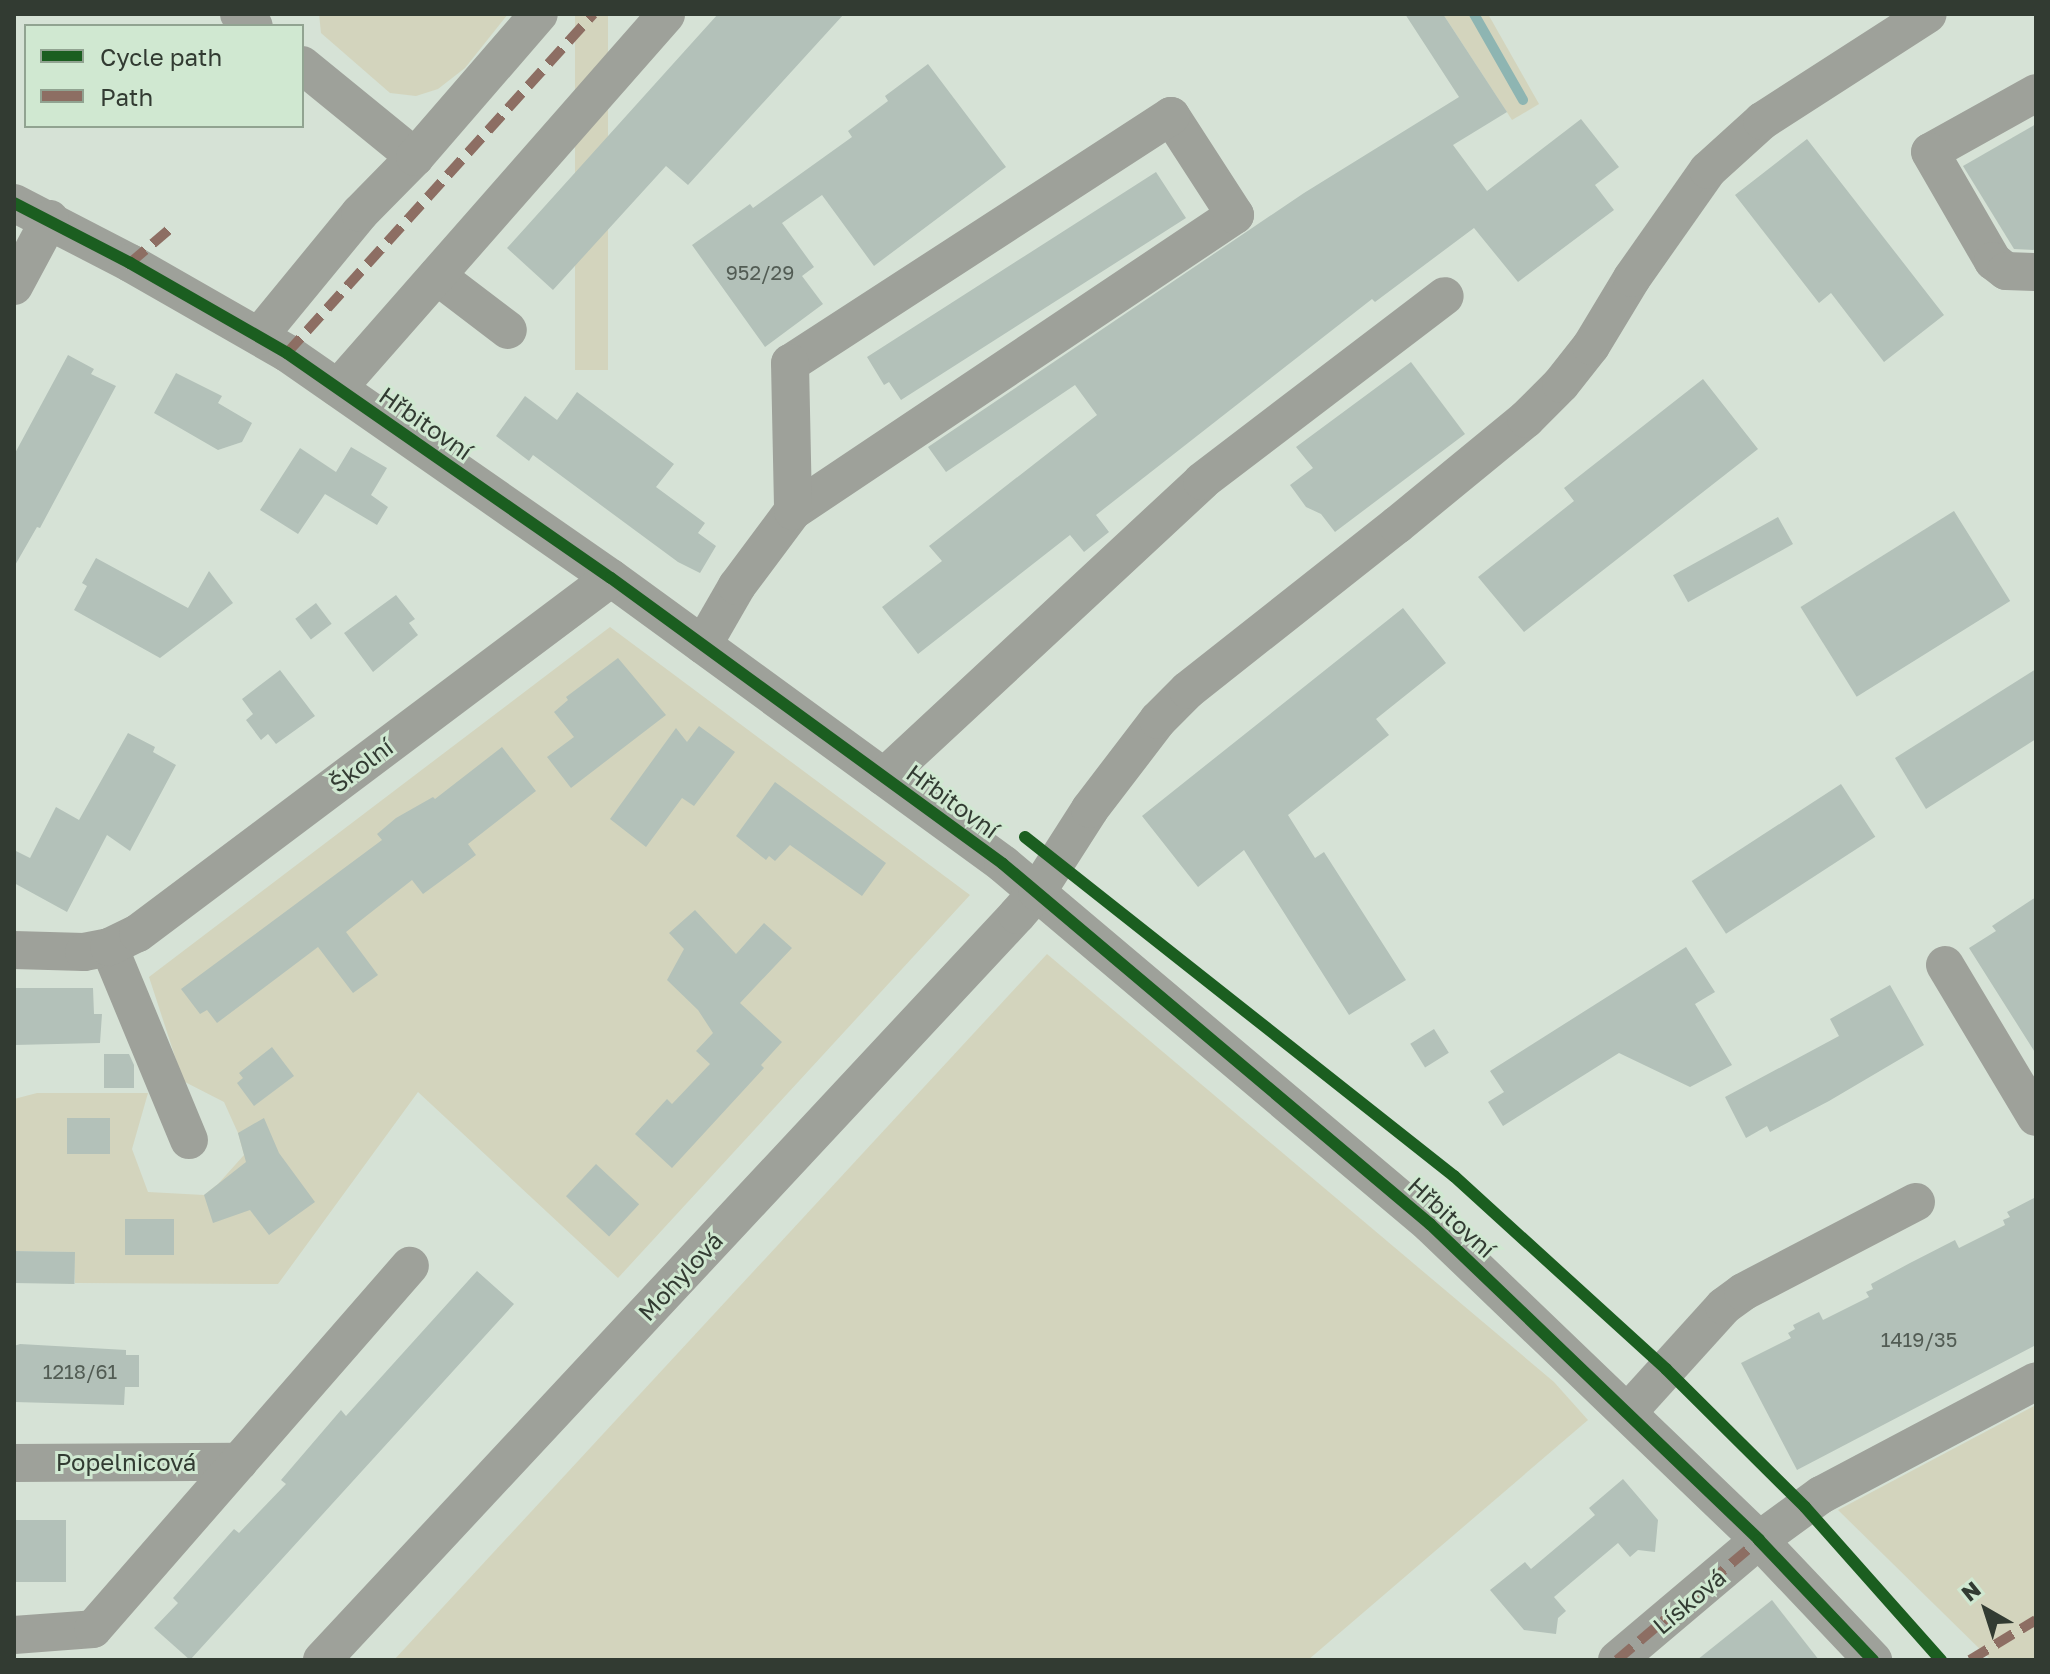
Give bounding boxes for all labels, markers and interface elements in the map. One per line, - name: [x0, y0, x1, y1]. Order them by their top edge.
- legend: [24, 24, 304, 128]
- text: Cycle path: [100, 42, 222, 71]
- text: Path: [100, 82, 153, 111]
- house number: 952/29: [726, 260, 794, 284]
- street label: Hřbitovní: [374, 381, 478, 465]
- street label: Školní: [324, 732, 398, 798]
- street label: Hřbitovní: [901, 758, 1005, 844]
- street label: Hřbitovní: [1403, 1171, 1501, 1263]
- street label: Mohylová: [632, 1226, 728, 1326]
- house number: 1419/35: [1881, 1327, 1957, 1351]
- house number: 1218/61: [43, 1359, 117, 1383]
- street label: Popelnicová: [56, 1448, 196, 1476]
- street label: Lísková: [1647, 1562, 1731, 1640]
- north arrow: [1946, 1570, 2026, 1650]
- text: N: [1956, 1575, 1986, 1607]

